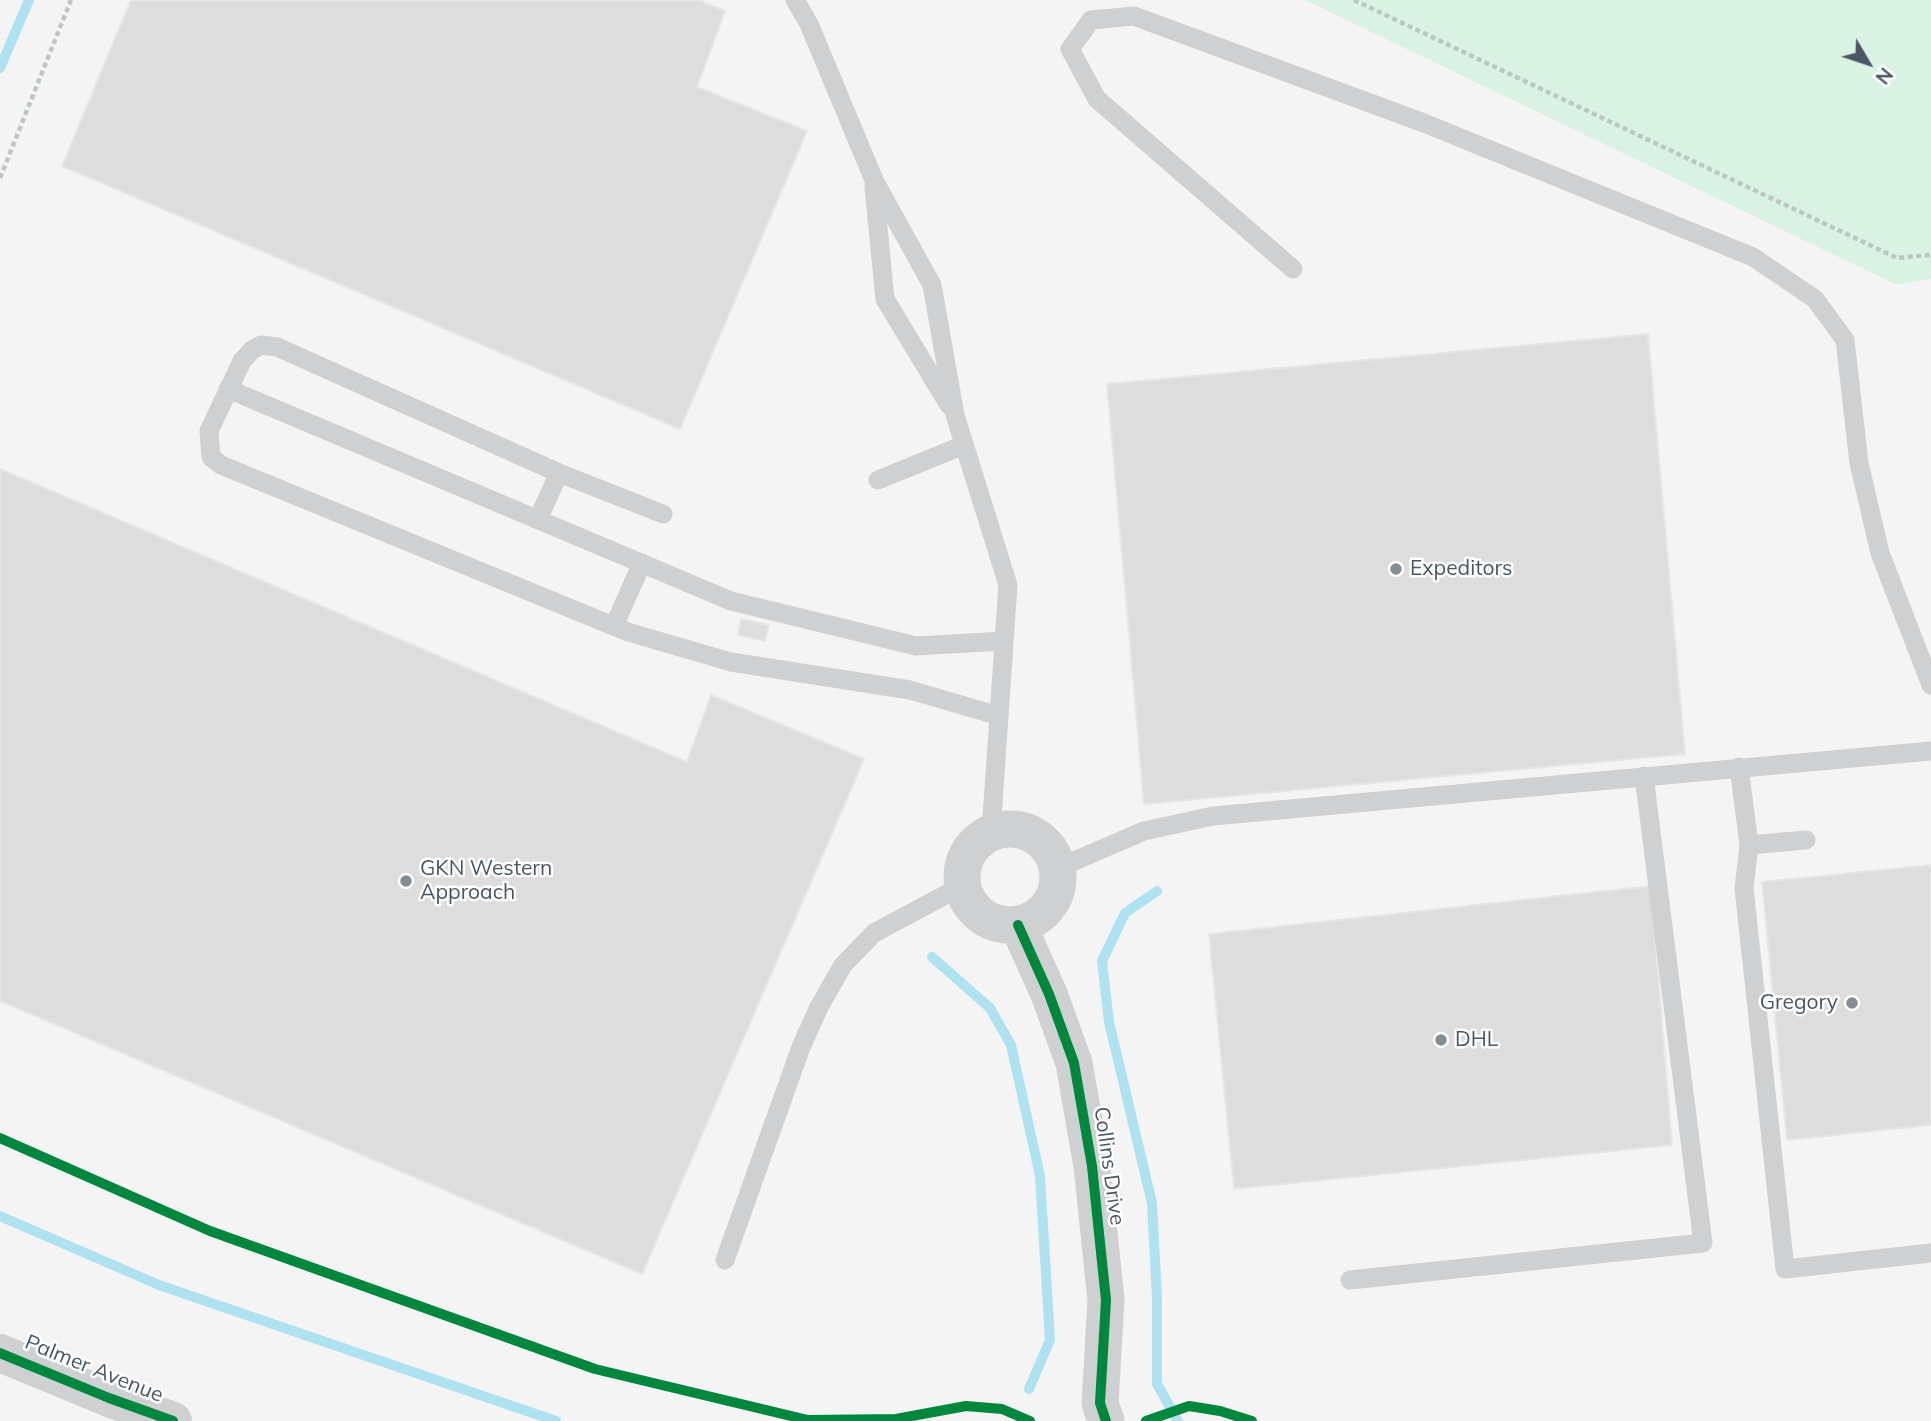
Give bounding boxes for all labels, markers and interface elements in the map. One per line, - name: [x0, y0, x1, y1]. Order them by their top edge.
- north arrow: [1833, 28, 1903, 98]
- text: N: [1870, 63, 1898, 89]
- place label: Expeditors: [1410, 556, 1512, 582]
- marker: Expeditors: [1388, 561, 1404, 577]
- place label: GKN Western Approach: [420, 856, 552, 906]
- marker: GKN Western Approach: [398, 873, 414, 889]
- place label: Gregory: [1760, 990, 1838, 1016]
- marker: Gregory: [1844, 995, 1860, 1011]
- place label: DHL: [1455, 1027, 1498, 1053]
- marker: DHL: [1433, 1032, 1449, 1048]
- street label: Collins Drive: [1088, 1105, 1130, 1227]
- street label: Palmer Avenue: [21, 1330, 167, 1408]

